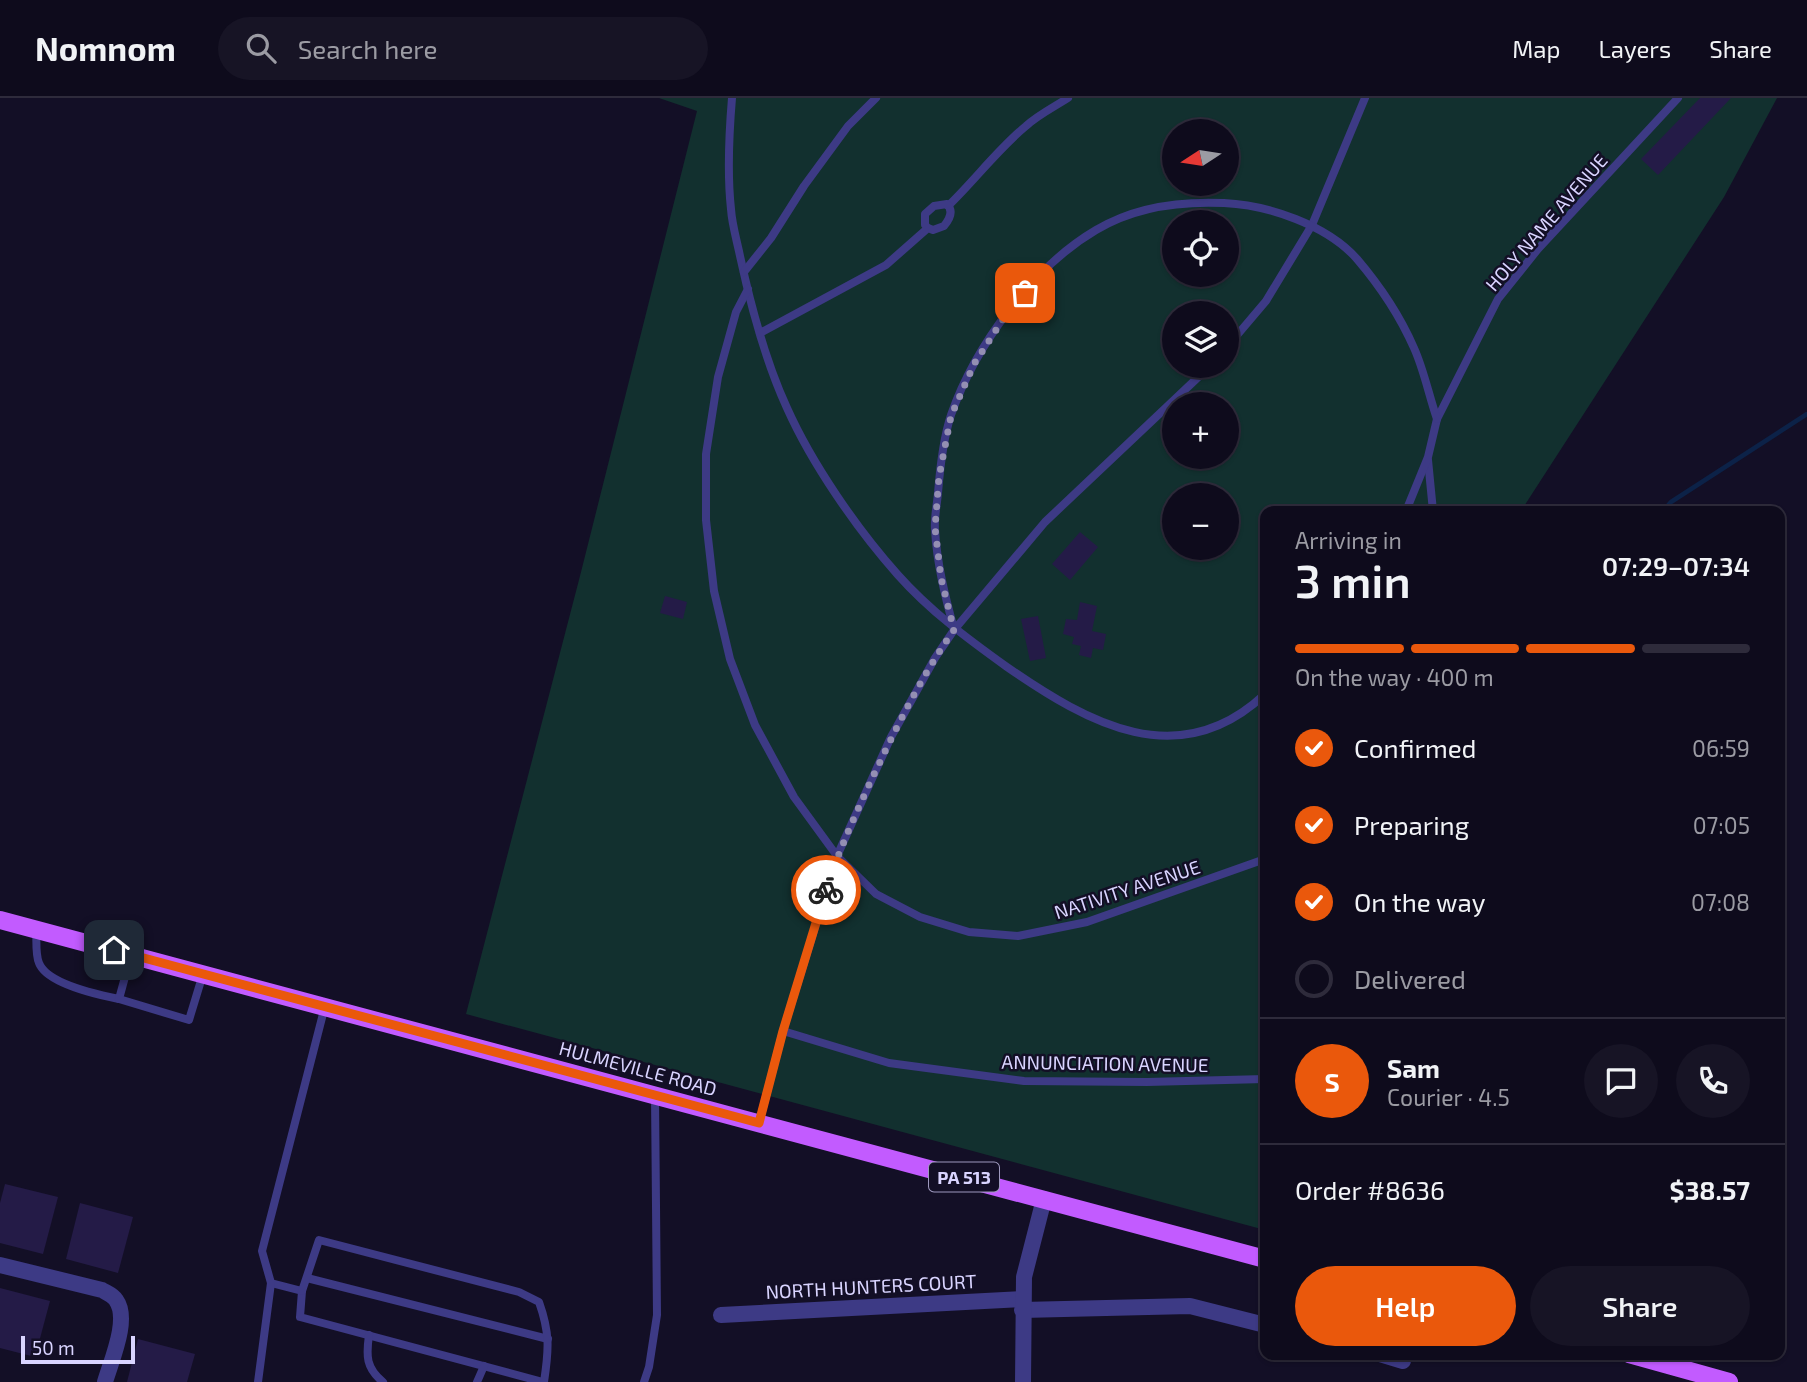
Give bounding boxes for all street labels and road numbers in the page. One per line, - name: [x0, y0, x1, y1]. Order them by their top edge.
- street label: HOLY NAME AVENUE: [1480, 149, 1612, 295]
- street label: NATIVITY AVENUE: [1051, 855, 1203, 923]
- street label: HULMEVILLE ROAD: [557, 1036, 719, 1100]
- street label: ANNUNCIATION AVENUE: [1001, 1050, 1209, 1076]
- road number: PA 513: [929, 1162, 999, 1192]
- street label: NORTH HUNTERS COURT: [765, 1269, 977, 1303]

